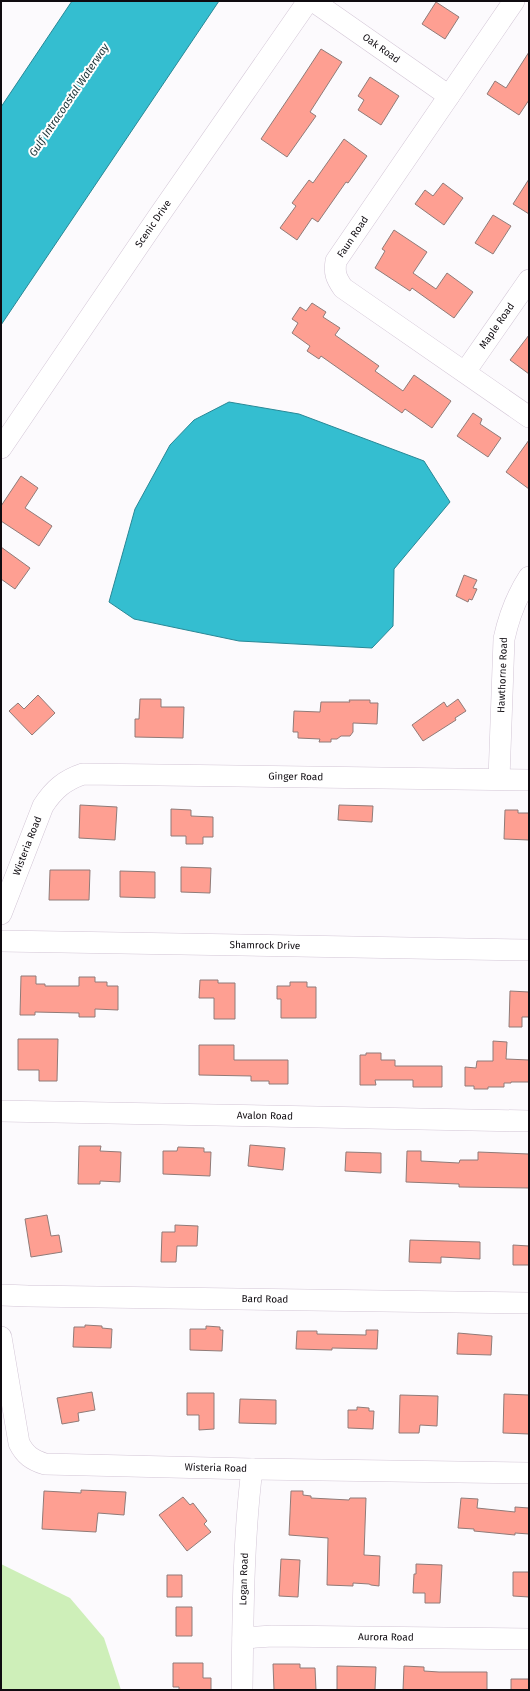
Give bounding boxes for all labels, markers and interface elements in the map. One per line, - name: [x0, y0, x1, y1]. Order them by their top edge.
- street label: Oak Road: [360, 31, 402, 66]
- water label: Gulf Intracoastal Waterway: [26, 41, 112, 159]
- street label: Scenic Drive: [133, 198, 174, 250]
- street label: Faun Road: [335, 214, 371, 260]
- street label: Maple Road: [477, 301, 517, 351]
- street label: Hawthorne Road: [495, 637, 510, 713]
- street label: Ginger Road: [268, 770, 323, 783]
- street label: Wisteria Road: [11, 815, 44, 877]
- street label: Shamrock Drive: [229, 939, 300, 952]
- street label: Avalon Road: [237, 1109, 293, 1123]
- street label: Bard Road: [241, 1293, 288, 1306]
- street label: Wisteria Road: [184, 1461, 247, 1475]
- street label: Logan Road: [237, 1552, 251, 1605]
- street label: Aurora Road: [358, 1631, 414, 1644]

